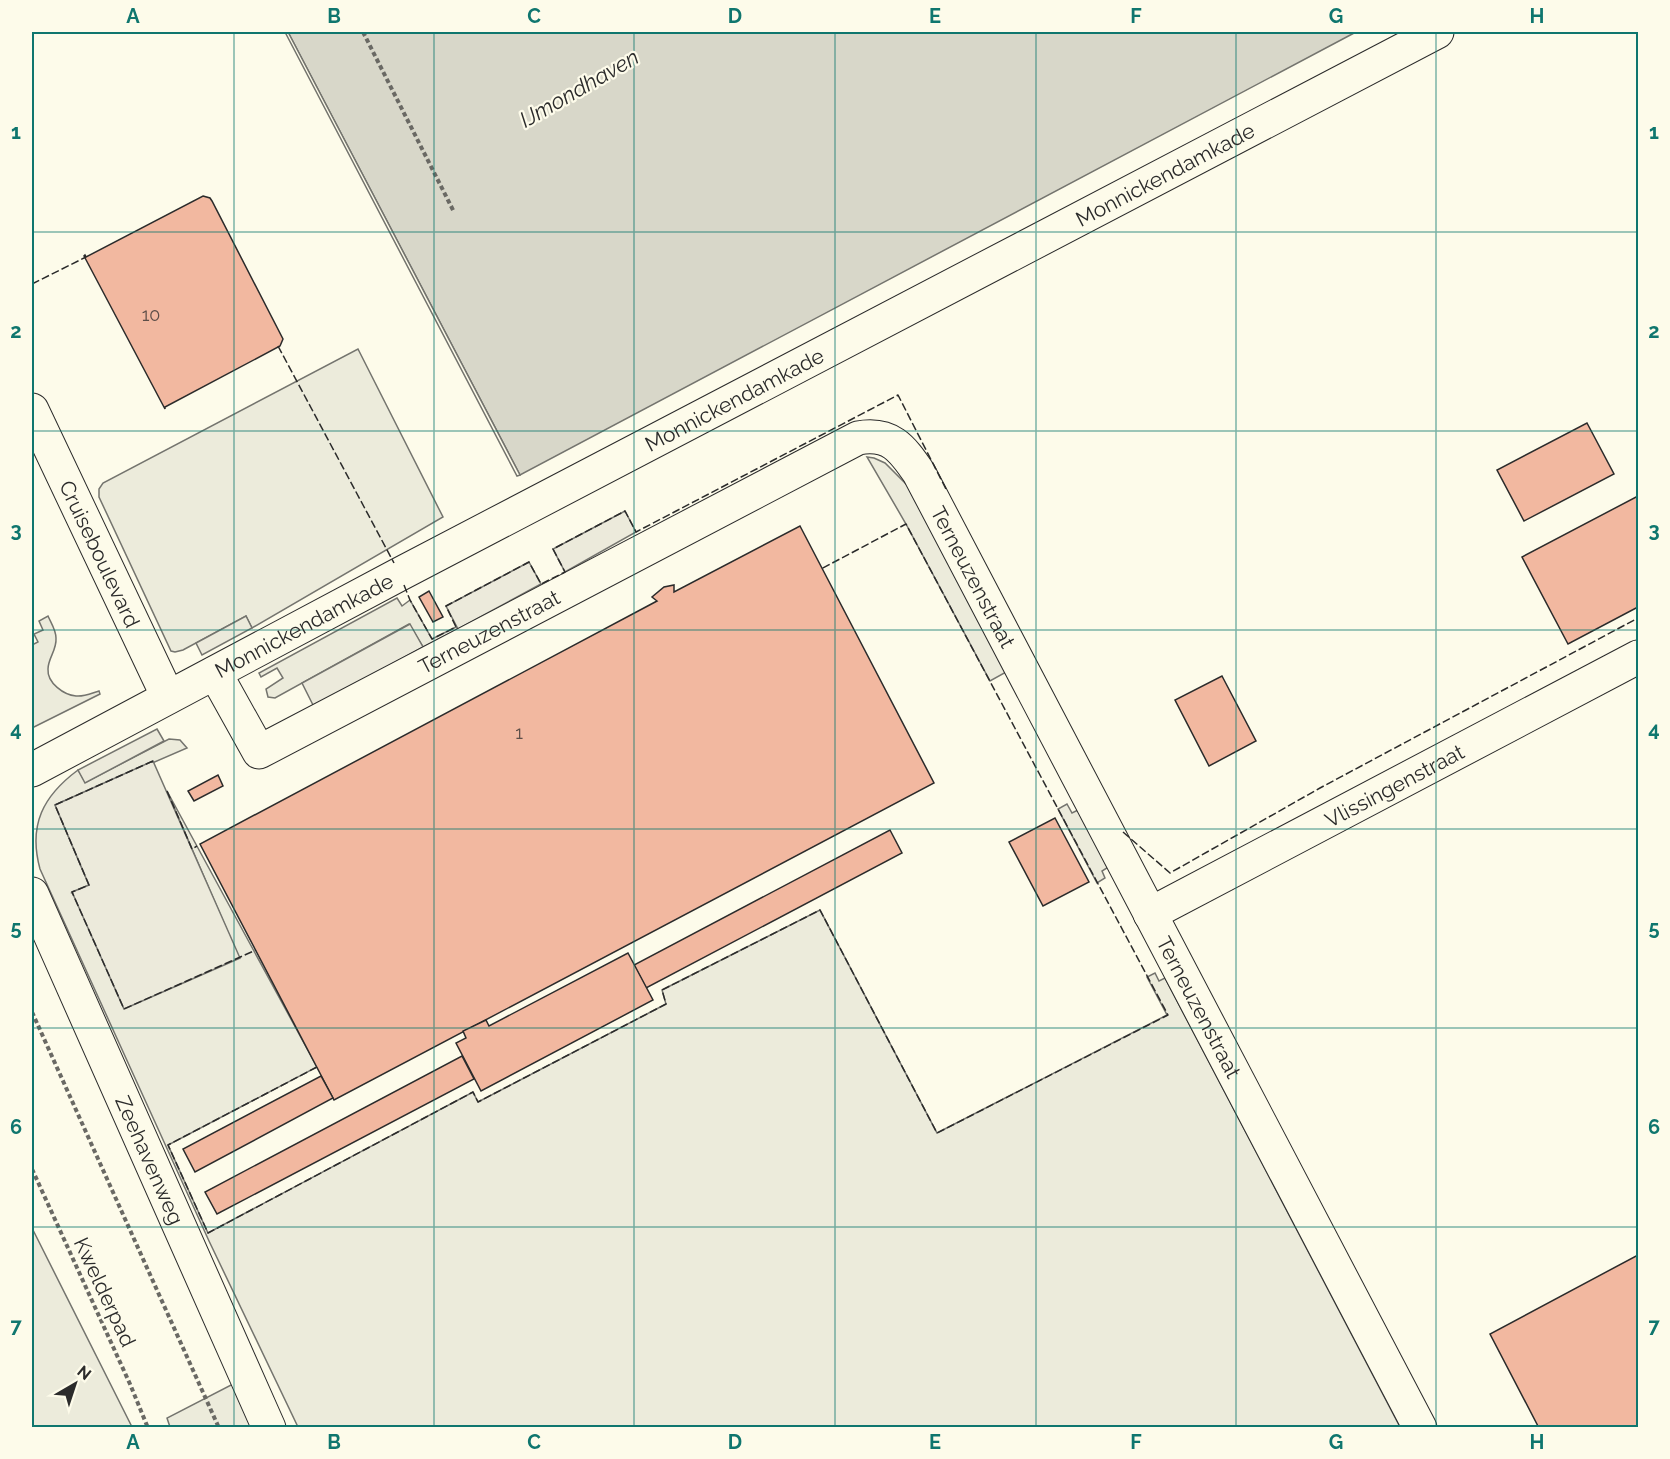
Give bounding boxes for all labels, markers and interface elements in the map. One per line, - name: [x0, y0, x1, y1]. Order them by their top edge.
- text: A: [126, 4, 140, 28]
- text: B: [327, 4, 341, 28]
- text: C: [527, 4, 541, 28]
- text: D: [728, 4, 742, 28]
- text: E: [929, 4, 941, 28]
- text: F: [1130, 4, 1142, 28]
- text: G: [1329, 4, 1343, 28]
- text: H: [1530, 4, 1544, 28]
- water label: IJmondhaven: [515, 43, 643, 133]
- street label: Monnickendamkade: [1071, 117, 1259, 231]
- text: 1: [11, 120, 21, 144]
- text: 1: [1649, 120, 1659, 144]
- house number: 10: [142, 304, 160, 325]
- text: 2: [10, 319, 22, 343]
- text: 2: [1648, 319, 1660, 343]
- street label: Monnickendamkade: [641, 342, 828, 456]
- street label: Cruiseboulevard: [55, 476, 146, 631]
- street label: Terneuzenstraat: [926, 502, 1021, 652]
- text: 3: [10, 518, 22, 542]
- text: 3: [1648, 518, 1660, 542]
- street label: Monnickendamkade: [210, 568, 397, 683]
- street label: Terneuzenstraat: [414, 584, 564, 679]
- text: 4: [10, 717, 22, 741]
- text: 4: [1648, 717, 1660, 741]
- house number: 1: [515, 722, 523, 743]
- street label: Vlissingenstraat: [1320, 739, 1468, 832]
- text: 5: [10, 916, 22, 940]
- text: 5: [1648, 916, 1660, 940]
- street label: Terneuzenstraat: [1152, 932, 1247, 1082]
- street label: Zeehavenweg: [111, 1092, 189, 1228]
- text: 6: [10, 1115, 22, 1139]
- text: 6: [1648, 1115, 1660, 1139]
- street label: Kwelderpad: [69, 1233, 141, 1351]
- text: 7: [10, 1314, 22, 1338]
- text: 7: [1648, 1314, 1660, 1338]
- north arrow: [45, 1354, 105, 1414]
- text: N: [73, 1362, 95, 1384]
- text: A: [126, 1430, 140, 1454]
- text: B: [327, 1430, 341, 1454]
- text: C: [527, 1430, 541, 1454]
- text: D: [728, 1430, 742, 1454]
- text: E: [929, 1430, 941, 1454]
- text: F: [1130, 1430, 1142, 1454]
- text: G: [1329, 1430, 1343, 1454]
- text: H: [1530, 1430, 1544, 1454]

